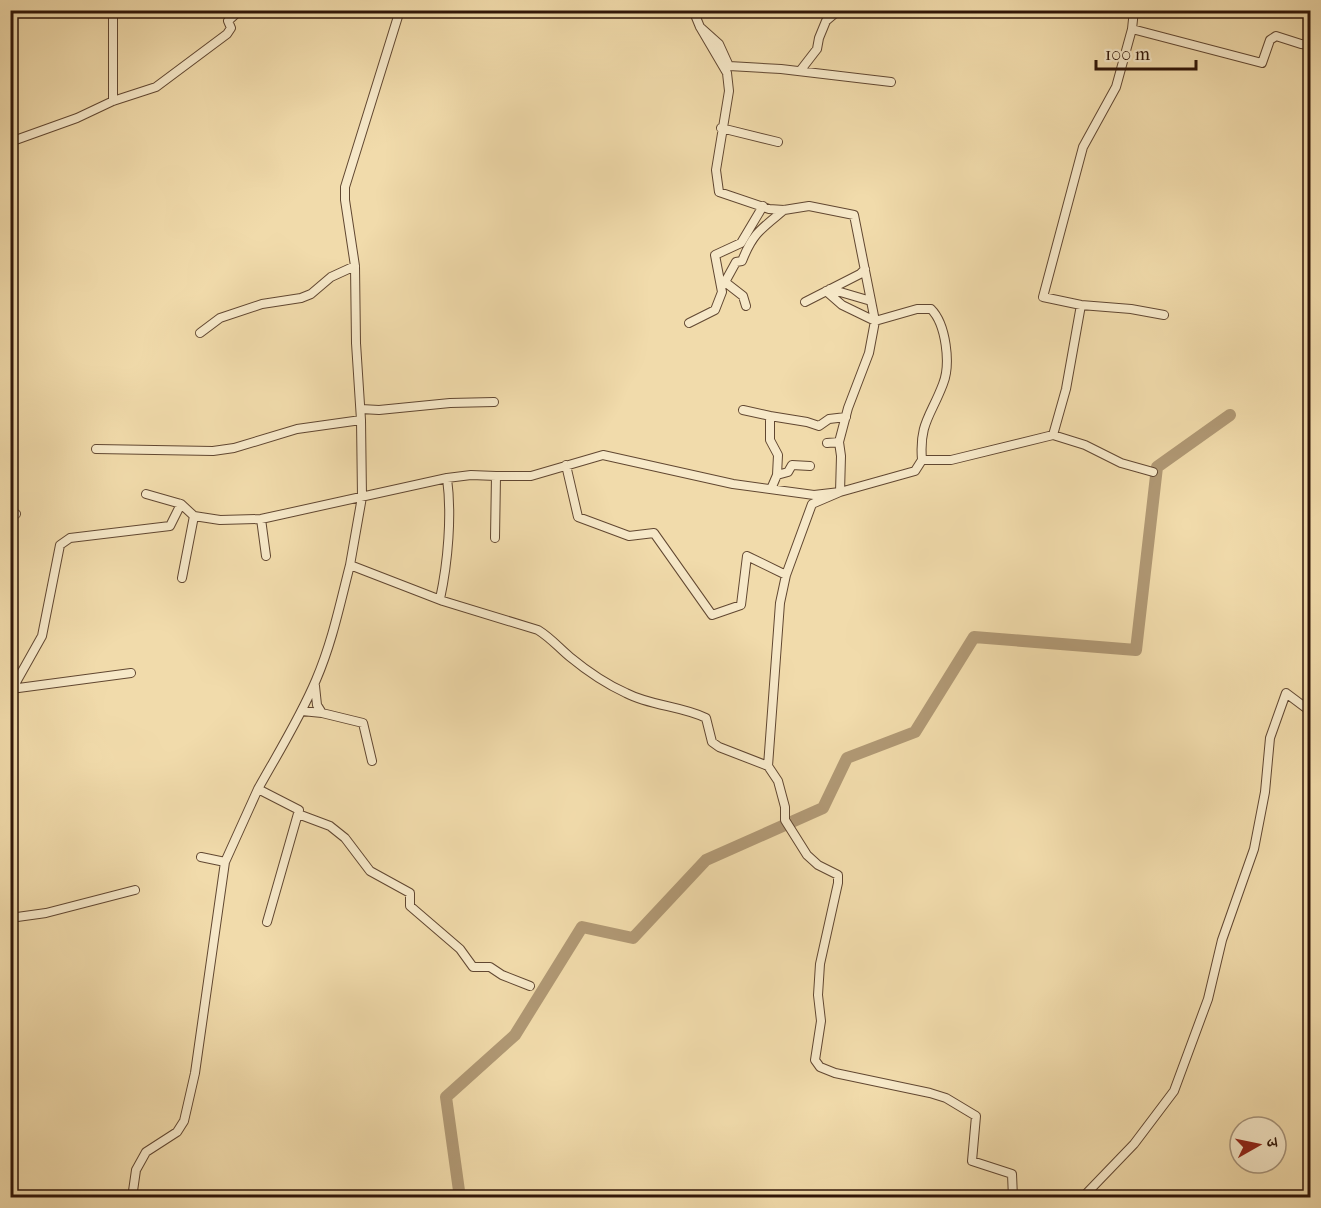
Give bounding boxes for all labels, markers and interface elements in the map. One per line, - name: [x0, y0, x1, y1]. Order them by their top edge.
- scale bar: [1096, 33, 1196, 71]
- text: 100 m: [1105, 44, 1150, 65]
- north arrow: [1228, 1115, 1288, 1175]
- text: उ: [1262, 1136, 1283, 1150]

